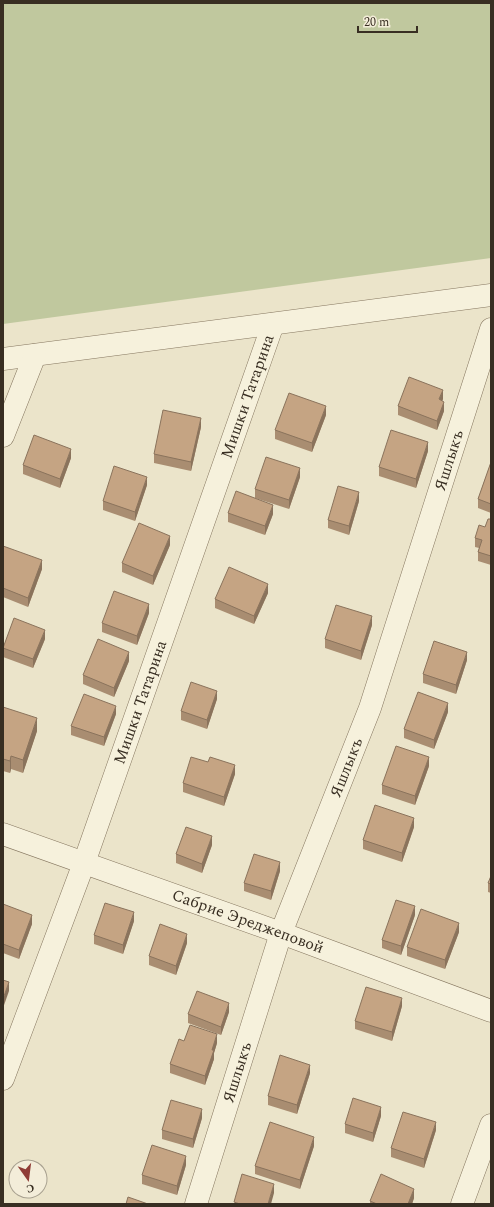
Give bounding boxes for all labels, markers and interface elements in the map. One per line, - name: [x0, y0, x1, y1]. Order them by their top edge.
- scale bar: [358, 8, 417, 34]
- text: 20 m: [364, 13, 389, 32]
- street label: Мишки Татарина: [215, 331, 280, 462]
- street label: Яшлыкъ: [428, 427, 470, 494]
- street label: Мишки Татарина: [107, 637, 173, 768]
- street label: Яшлыкъ: [324, 734, 369, 801]
- street label: Сабрие Эреджеповой: [169, 883, 327, 960]
- street label: Яшлыкъ: [216, 1039, 258, 1106]
- north arrow: [8, 1159, 48, 1199]
- text: С: [24, 1179, 36, 1197]

